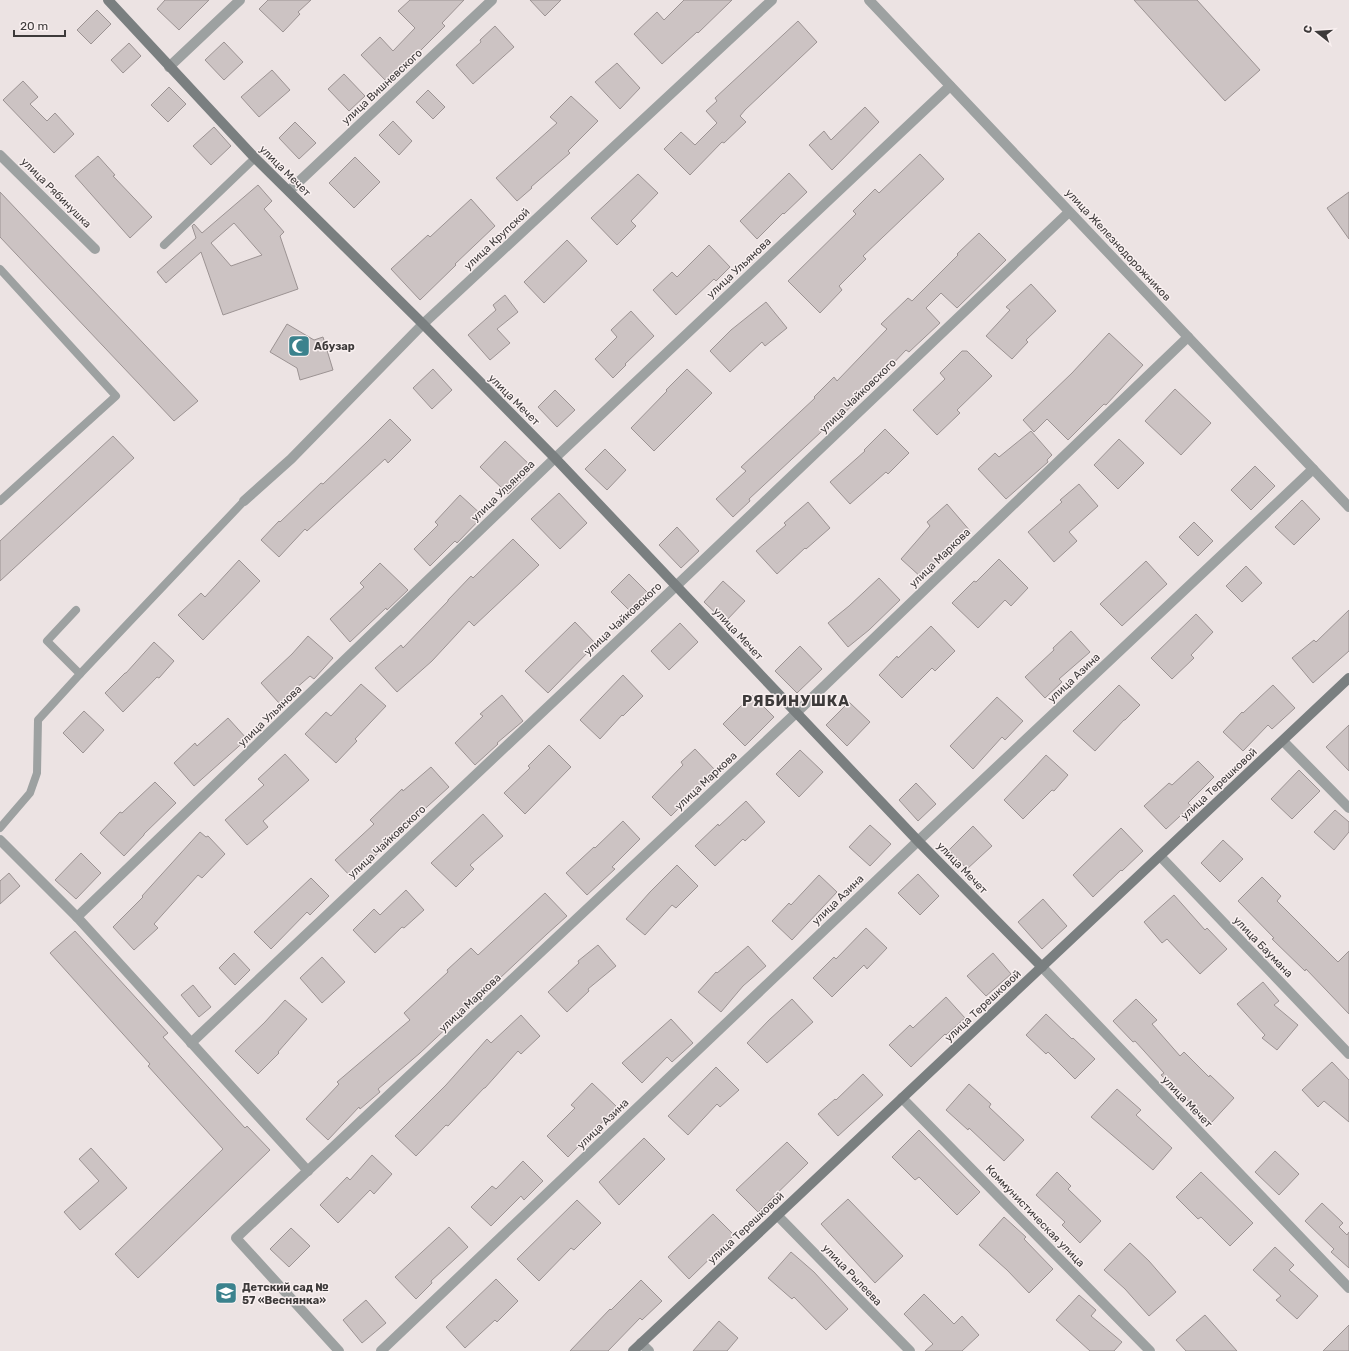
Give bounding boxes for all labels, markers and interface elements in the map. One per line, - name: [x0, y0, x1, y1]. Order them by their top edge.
- scale bar: [14, 12, 65, 38]
- north arrow: [1297, 12, 1337, 52]
- text: 20 m: [20, 19, 48, 33]
- text: С: [1301, 23, 1315, 35]
- street label: улица Вишневского: [339, 46, 425, 128]
- street label: улица Мечет: [257, 143, 314, 200]
- street label: улица Рябинушка: [18, 155, 94, 231]
- street label: улица Железнодорожников: [1063, 186, 1173, 304]
- street label: улица Крупской: [461, 205, 533, 273]
- street label: улица Ульянова: [704, 235, 774, 301]
- mosque icon: Абузар: [286, 333, 312, 359]
- place label: Абузар: [314, 340, 355, 353]
- street label: улица Чайковского: [817, 356, 899, 436]
- street label: улица Мечет: [486, 372, 543, 429]
- street label: улица Ульянова: [469, 457, 537, 525]
- street label: улица Маркова: [907, 526, 973, 590]
- street label: улица Чайковского: [582, 580, 664, 658]
- street label: улица Мечет: [710, 605, 766, 663]
- street label: улица Азина: [1045, 650, 1103, 706]
- street label: улица Ульянова: [236, 682, 304, 750]
- district label: РЯБИНУШКА: [742, 692, 850, 710]
- street label: улица Терешковой: [1178, 745, 1260, 823]
- street label: улица Маркова: [672, 749, 740, 813]
- street label: улица Чайковского: [346, 803, 428, 881]
- street label: улица Мечет: [934, 839, 990, 897]
- street label: улица Азина: [809, 872, 867, 928]
- street label: улица Баумана: [1231, 914, 1295, 980]
- street label: улица Терешковой: [942, 967, 1024, 1045]
- street label: улица Маркова: [436, 971, 504, 1035]
- street label: улица Мечет: [1159, 1073, 1215, 1131]
- street label: улица Азина: [574, 1096, 632, 1152]
- street label: Коммунистическая улица: [983, 1162, 1087, 1270]
- street label: улица Терешковой: [705, 1189, 787, 1267]
- street label: улица Рылеева: [819, 1242, 885, 1308]
- school or university icon: Детский сад № 57 «Веснянка»: [213, 1280, 239, 1306]
- place label: Детский сад № 57 «Веснянка»: [242, 1281, 329, 1307]

